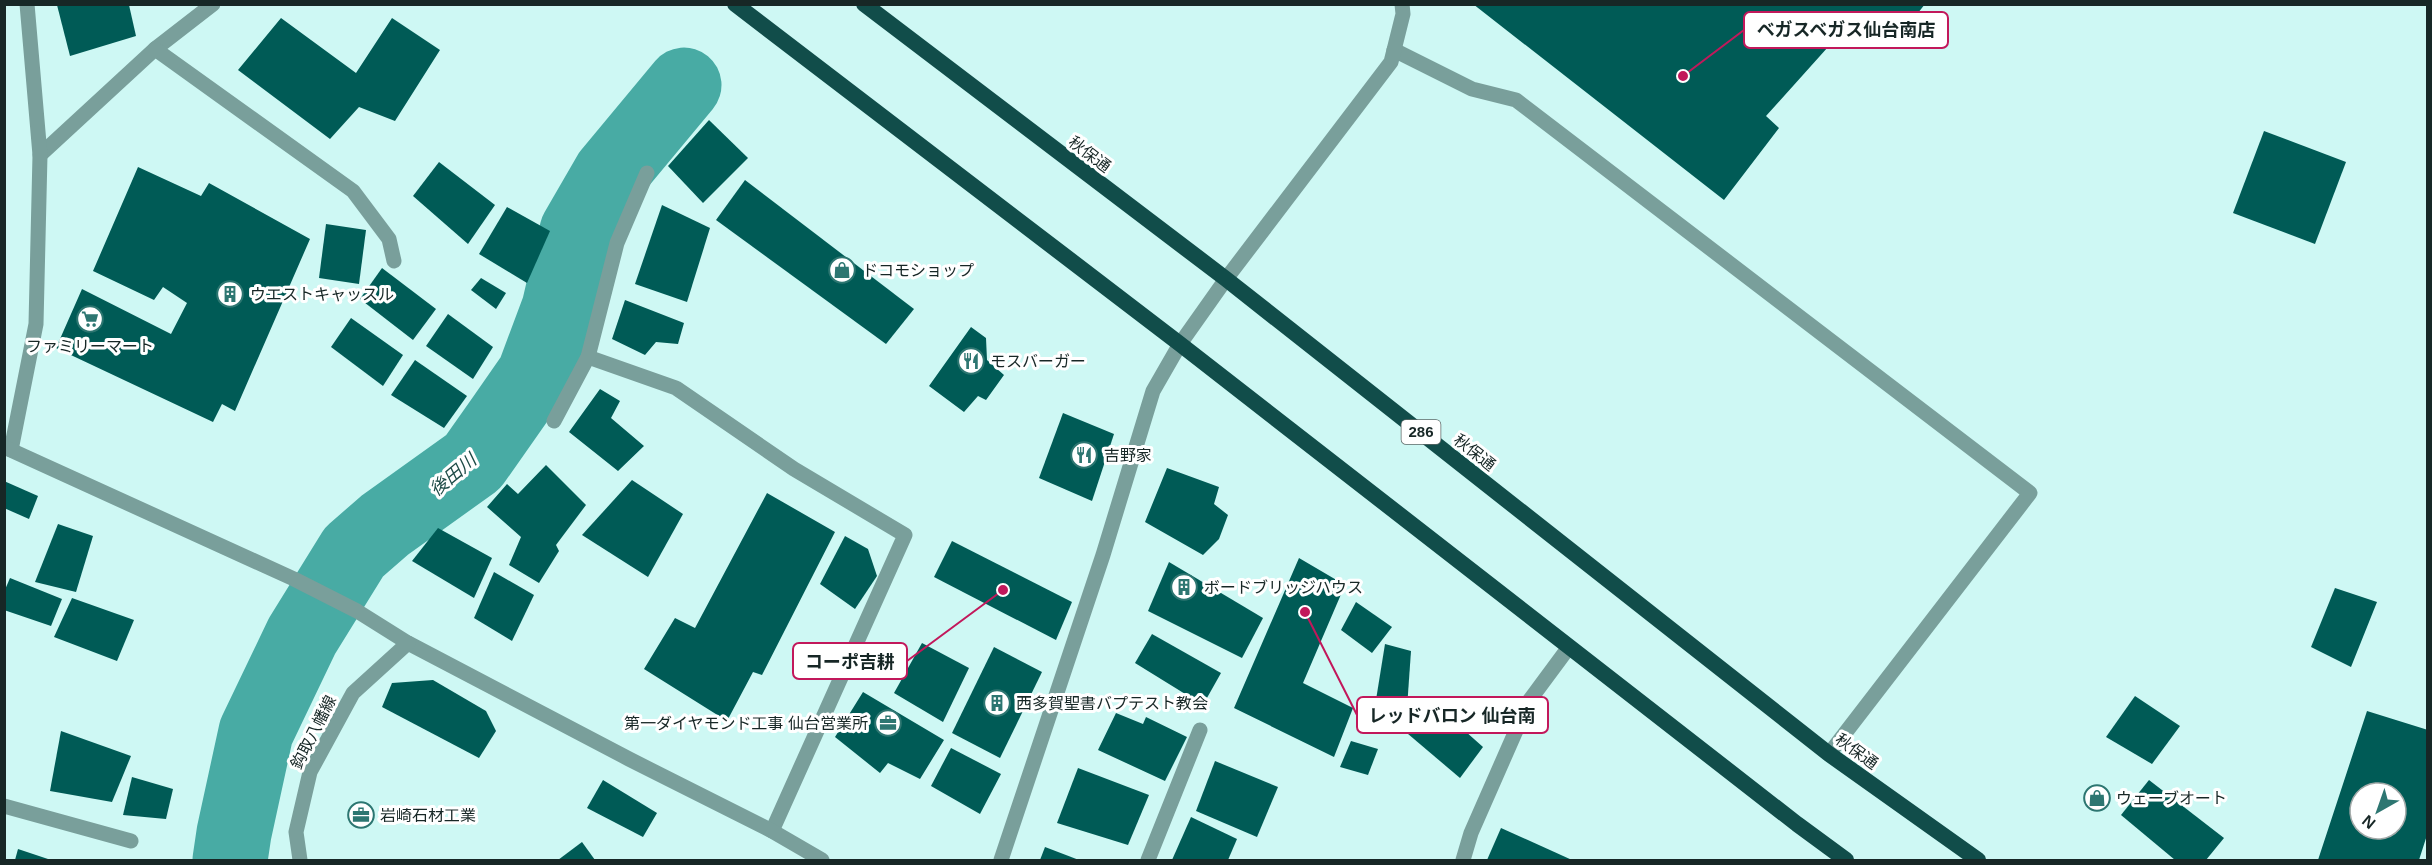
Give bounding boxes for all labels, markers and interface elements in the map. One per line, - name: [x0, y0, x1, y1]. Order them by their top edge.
- callout: ベガスベガス仙台南店: [1744, 12, 1948, 48]
- text: ベガスベガス仙台南店: [1757, 20, 1935, 40]
- street label: 秋保通: [1065, 133, 1114, 176]
- shop icon: ドコモショップ: [827, 255, 857, 285]
- place label: ドコモショップ: [862, 262, 974, 279]
- building icon: ウエストキャッスル: [215, 279, 245, 309]
- place label: ウエストキャッスル: [250, 286, 394, 303]
- supermarket icon: ファミリーマート: [75, 304, 105, 334]
- place label: ファミリーマート: [26, 338, 154, 355]
- restaurant icon: モスバーガー: [956, 346, 986, 376]
- place label: モスバーガー: [990, 353, 1086, 370]
- road number: 286: [1402, 420, 1440, 444]
- street label: 秋保通: [1451, 431, 1499, 474]
- restaurant icon: 吉野家: [1069, 440, 1099, 470]
- place label: 吉野家: [1104, 447, 1152, 464]
- water label: 後田川: [426, 449, 482, 500]
- building icon: ボードブリッジハウス: [1169, 572, 1199, 602]
- place label: ボードブリッジハウス: [1204, 579, 1363, 596]
- callout: コーポ吉耕: [793, 643, 907, 679]
- text: コーポ吉耕: [805, 652, 895, 672]
- building icon: 西多賀聖書バプテスト教会: [982, 688, 1012, 718]
- street label: 鈎取八幡線: [288, 693, 339, 772]
- place label: 西多賀聖書バプテスト教会: [1016, 695, 1208, 712]
- callout: レッドバロン 仙台南: [1357, 697, 1548, 733]
- text: レッドバロン 仙台南: [1368, 706, 1536, 726]
- office icon: 第一ダイヤモンド工事 仙台営業所: [873, 708, 903, 738]
- place label: 第一ダイヤモンド工事 仙台営業所: [624, 715, 868, 732]
- street label: 秋保通: [1832, 730, 1881, 772]
- north arrow: [2348, 781, 2408, 841]
- shop icon: ウェーブオート: [2082, 783, 2112, 813]
- place label: ウェーブオート: [2116, 790, 2227, 807]
- office icon: 岩崎石材工業: [346, 800, 376, 830]
- place label: 岩崎石材工業: [380, 807, 476, 824]
- text: N: [2359, 812, 2379, 832]

